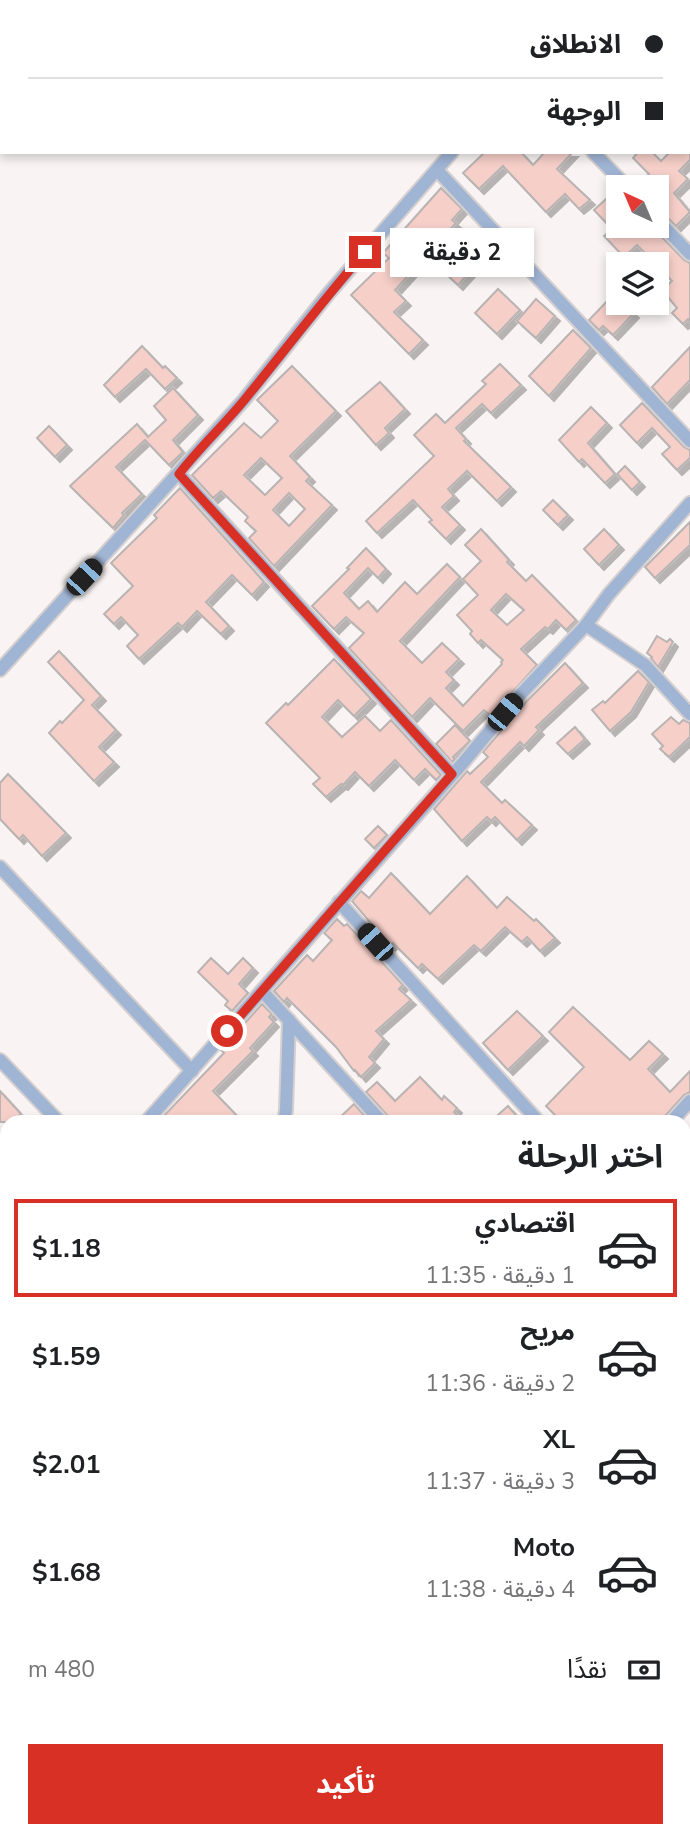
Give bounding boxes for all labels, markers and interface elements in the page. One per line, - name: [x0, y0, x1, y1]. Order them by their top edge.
- text: الانطلاق: [530, 27, 621, 62]
- text: الوجهة: [547, 94, 621, 129]
- north arrow: [606, 175, 668, 238]
- map controls: [606, 175, 669, 315]
- callout: 2 دقيقة: [390, 228, 533, 276]
- route end: [349, 236, 381, 268]
- text: 2 دقيقة: [423, 237, 501, 268]
- button: layers: [606, 252, 669, 315]
- car: [62, 554, 107, 600]
- car: [484, 689, 527, 735]
- car: [354, 919, 397, 965]
- route start: [211, 1015, 243, 1047]
- text: اختر الرحلة: [518, 1135, 663, 1178]
- text: اقتصادي: [475, 1206, 575, 1241]
- icon: car: [596, 1217, 659, 1280]
- text: $1.18: [32, 1231, 101, 1266]
- text: 1 دقيقة · 11:35: [425, 1260, 575, 1291]
- text: مريح: [520, 1314, 575, 1349]
- icon: car: [596, 1325, 659, 1388]
- text: $1.59: [32, 1339, 101, 1374]
- text: 2 دقيقة · 11:36: [425, 1368, 575, 1399]
- text: XL: [543, 1422, 575, 1457]
- icon: car: [596, 1433, 659, 1496]
- text: $2.01: [32, 1447, 101, 1482]
- text: 3 دقيقة · 11:37: [425, 1466, 575, 1497]
- text: Moto: [513, 1530, 575, 1565]
- icon: car: [596, 1541, 659, 1604]
- text: $1.68: [32, 1555, 101, 1590]
- text: 4 دقيقة · 11:38: [425, 1574, 575, 1605]
- icon: cash: [625, 1651, 663, 1689]
- text: نقدًا: [567, 1652, 607, 1687]
- text: 480 m: [28, 1654, 95, 1685]
- button: تأكيد: [28, 1744, 663, 1824]

